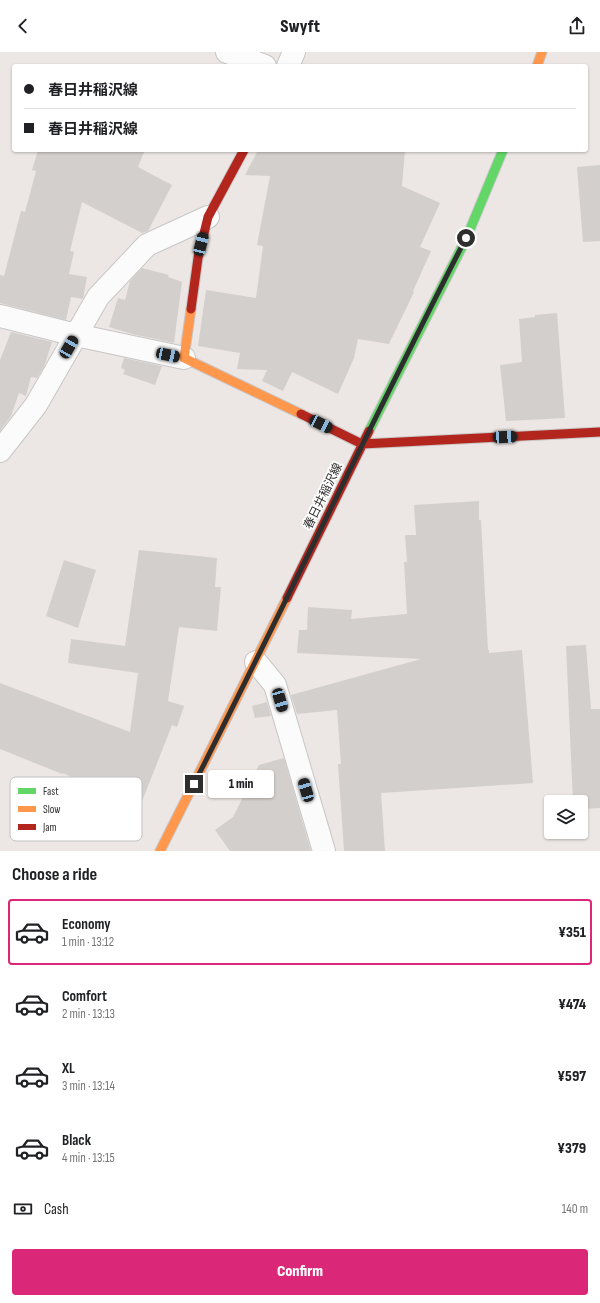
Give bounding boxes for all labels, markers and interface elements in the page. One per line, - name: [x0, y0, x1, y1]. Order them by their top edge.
- icon: back: [12, 15, 34, 37]
- icon: share: [566, 15, 588, 37]
- text: Swyft: [280, 16, 320, 37]
- text: 春日井稲沢線: [48, 81, 138, 100]
- text: 春日井稲沢線: [48, 120, 138, 139]
- route start: [457, 229, 475, 247]
- car: [192, 231, 210, 257]
- car: [58, 334, 80, 360]
- car: [155, 347, 181, 363]
- car: [308, 413, 334, 435]
- car: [493, 430, 517, 444]
- street label: 春日井稲沢線: [301, 461, 346, 532]
- car: [271, 687, 289, 713]
- callout: 1 min: [208, 770, 274, 798]
- route end: [185, 775, 203, 793]
- text: 1 min: [229, 776, 253, 792]
- legend: [10, 777, 142, 841]
- car: [297, 777, 315, 803]
- text: Fast: [43, 785, 59, 798]
- map controls: [544, 795, 588, 839]
- button: layers: [544, 795, 588, 839]
- text: Slow: [43, 803, 60, 816]
- text: Jam: [42, 821, 57, 834]
- text: Choose a ride: [12, 864, 97, 885]
- icon: car: [14, 914, 50, 950]
- text: Economy: [62, 915, 111, 934]
- text: ¥351: [558, 923, 586, 942]
- text: 1 min · 13:12: [62, 934, 114, 950]
- icon: car: [14, 986, 50, 1022]
- text: Comfort: [62, 987, 107, 1006]
- text: ¥474: [558, 995, 586, 1014]
- text: 2 min · 13:13: [62, 1006, 115, 1022]
- icon: car: [14, 1058, 50, 1094]
- text: XL: [62, 1059, 75, 1078]
- text: ¥597: [557, 1067, 586, 1086]
- text: 3 min · 13:14: [62, 1078, 115, 1094]
- icon: car: [14, 1130, 50, 1166]
- text: Black: [62, 1131, 91, 1150]
- text: ¥379: [557, 1139, 586, 1158]
- text: 4 min · 13:15: [62, 1150, 115, 1166]
- icon: cash: [12, 1198, 34, 1220]
- text: Cash: [44, 1200, 69, 1219]
- text: 140 m: [562, 1201, 588, 1217]
- button: Confirm: [12, 1249, 588, 1295]

